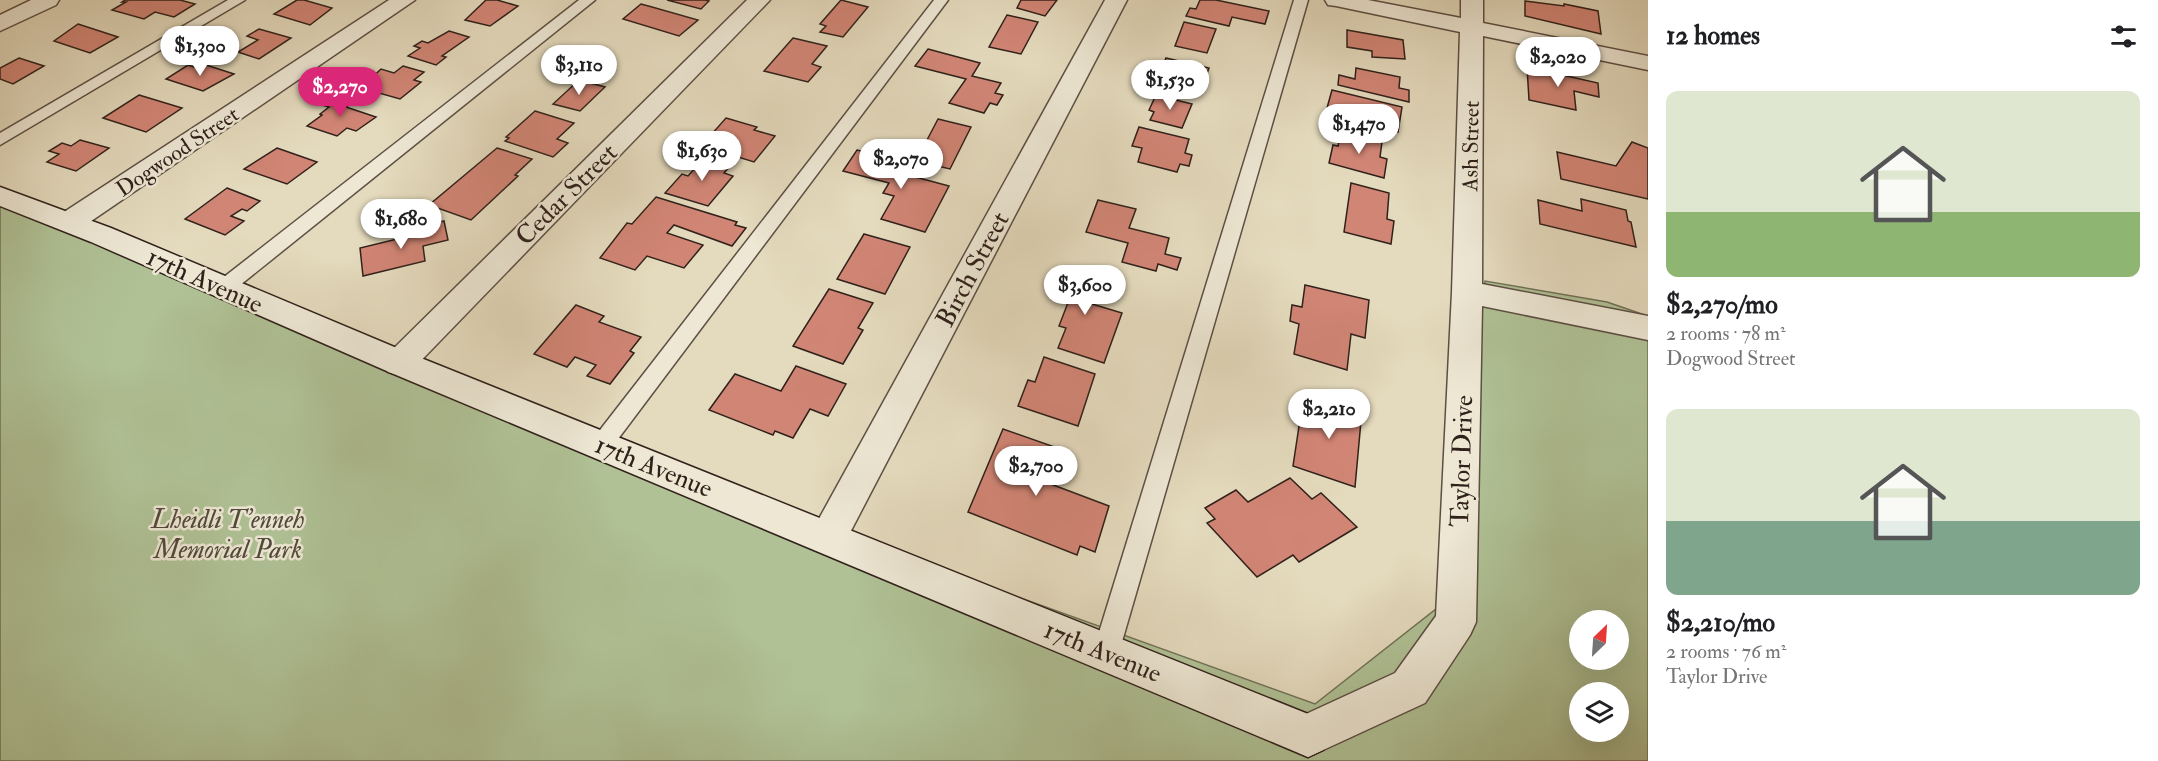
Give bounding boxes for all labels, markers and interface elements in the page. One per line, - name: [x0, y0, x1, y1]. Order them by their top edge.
- text: 12 homes: [1666, 20, 1760, 52]
- icon: filters: [2107, 20, 2140, 53]
- pin: $1,300: [151, 26, 249, 77]
- text: $1,300: [174, 33, 226, 58]
- pin: $2,020: [1509, 37, 1607, 88]
- text: $2,020: [1530, 44, 1586, 69]
- pin: $3,110: [530, 45, 628, 96]
- text: $3,110: [555, 52, 603, 77]
- pin: $1,530: [1121, 60, 1219, 111]
- pin: $2,270: [291, 67, 389, 118]
- text: $1,530: [1145, 67, 1195, 92]
- text: $2,270: [312, 74, 368, 99]
- street label: Dogwood Street: [111, 100, 244, 203]
- street label: Ash Street: [1456, 100, 1486, 193]
- pin: $1,470: [1310, 104, 1408, 155]
- text: $1,470: [1332, 111, 1386, 136]
- icon: home: [1849, 130, 1957, 238]
- pin: $1,630: [653, 131, 751, 182]
- street label: Cedar Street: [509, 137, 624, 252]
- text: $1,630: [676, 138, 728, 163]
- pin: $2,070: [852, 139, 950, 190]
- text: $2,070: [873, 146, 929, 171]
- pin: $1,680: [352, 199, 450, 250]
- text: $1,680: [375, 206, 427, 231]
- street label: Birch Street: [929, 206, 1017, 332]
- street label: 17th Avenue: [141, 241, 268, 321]
- pin: $3,600: [1036, 265, 1134, 316]
- text: $3,600: [1058, 272, 1112, 297]
- text: $2,270/mo: [1666, 289, 1778, 321]
- text: 2 rooms · 78 m²: [1666, 321, 1786, 346]
- text: Dogwood Street: [1666, 346, 1795, 371]
- pin: $2,210: [1280, 389, 1378, 440]
- street label: Taylor Drive: [1444, 394, 1480, 527]
- text: $2,210: [1302, 396, 1356, 421]
- street label: 17th Avenue: [590, 429, 717, 505]
- pin: $2,700: [987, 446, 1085, 497]
- icon: home: [1849, 448, 1957, 556]
- text: $2,700: [1008, 453, 1064, 478]
- park label: Lheidli T'enneh Memorial Park: [150, 504, 305, 566]
- text: $2,210/mo: [1666, 607, 1775, 639]
- north arrow: [1569, 610, 1629, 670]
- map controls: [1569, 610, 1629, 742]
- street label: 17th Avenue: [1039, 614, 1166, 690]
- text: 2 rooms · 76 m²: [1666, 639, 1786, 664]
- text: Taylor Drive: [1666, 664, 1767, 689]
- button: layers: [1569, 682, 1629, 742]

